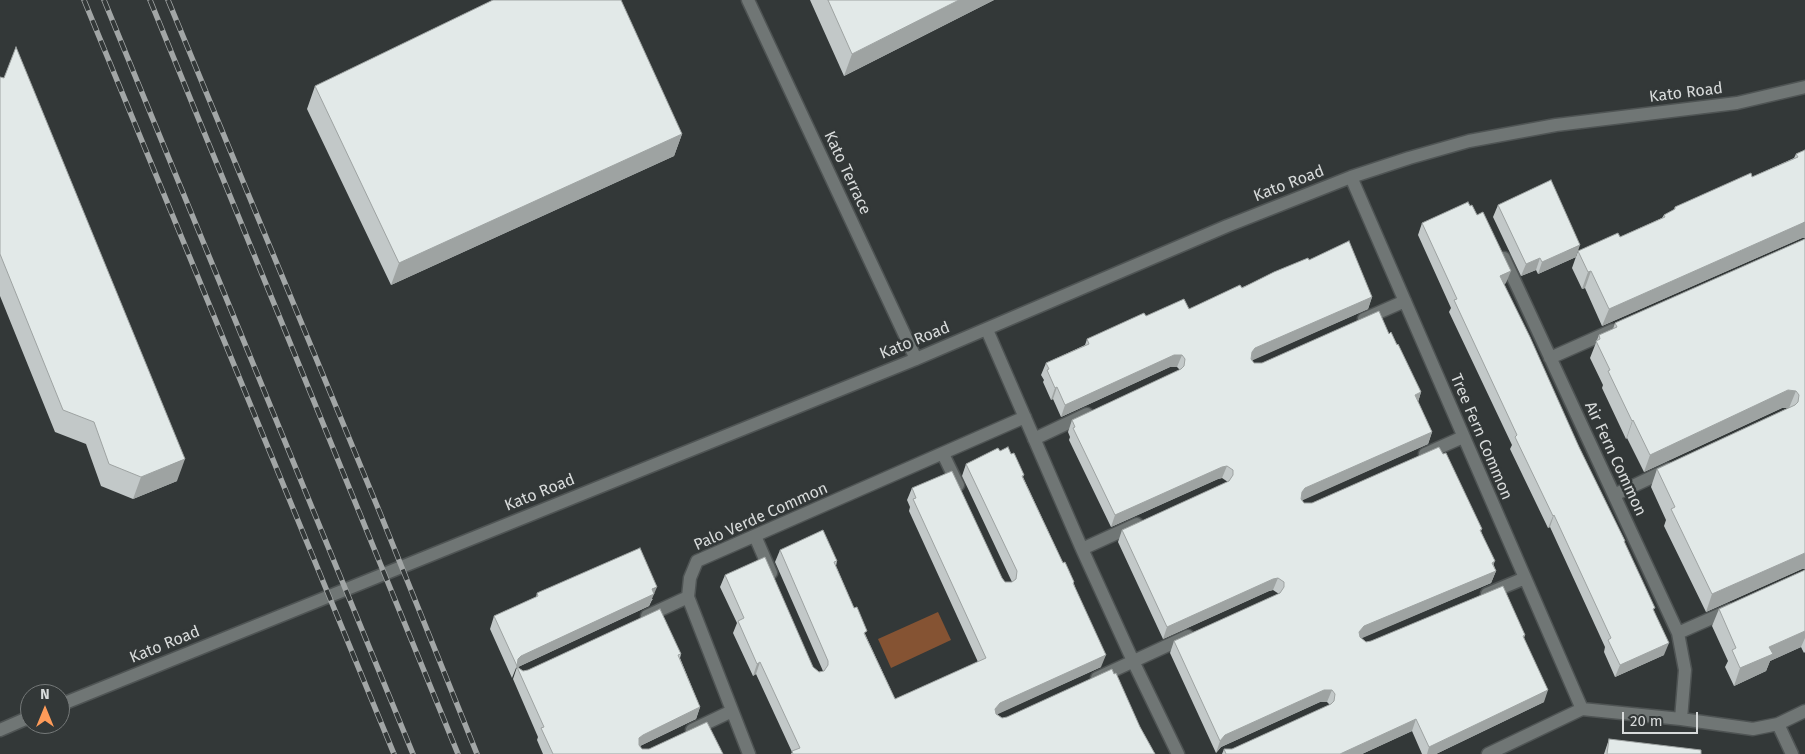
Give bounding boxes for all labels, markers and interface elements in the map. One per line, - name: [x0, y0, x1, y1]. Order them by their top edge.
- street label: Kato Road: [1648, 79, 1724, 107]
- street label: Kato Terrace: [819, 128, 875, 218]
- street label: Kato Road: [1251, 162, 1327, 206]
- street label: Kato Road: [877, 318, 953, 364]
- street label: Tree Fern Common: [1446, 371, 1516, 503]
- street label: Air Fern Common: [1580, 399, 1650, 519]
- street label: Kato Road: [502, 470, 578, 516]
- street label: Palo Verde Common: [691, 479, 831, 555]
- street label: Kato Road: [127, 622, 203, 668]
- north arrow: [20, 684, 70, 734]
- text: N: [40, 686, 50, 703]
- scale bar: [1625, 702, 1701, 734]
- text: 20 m: [1630, 712, 1663, 730]

